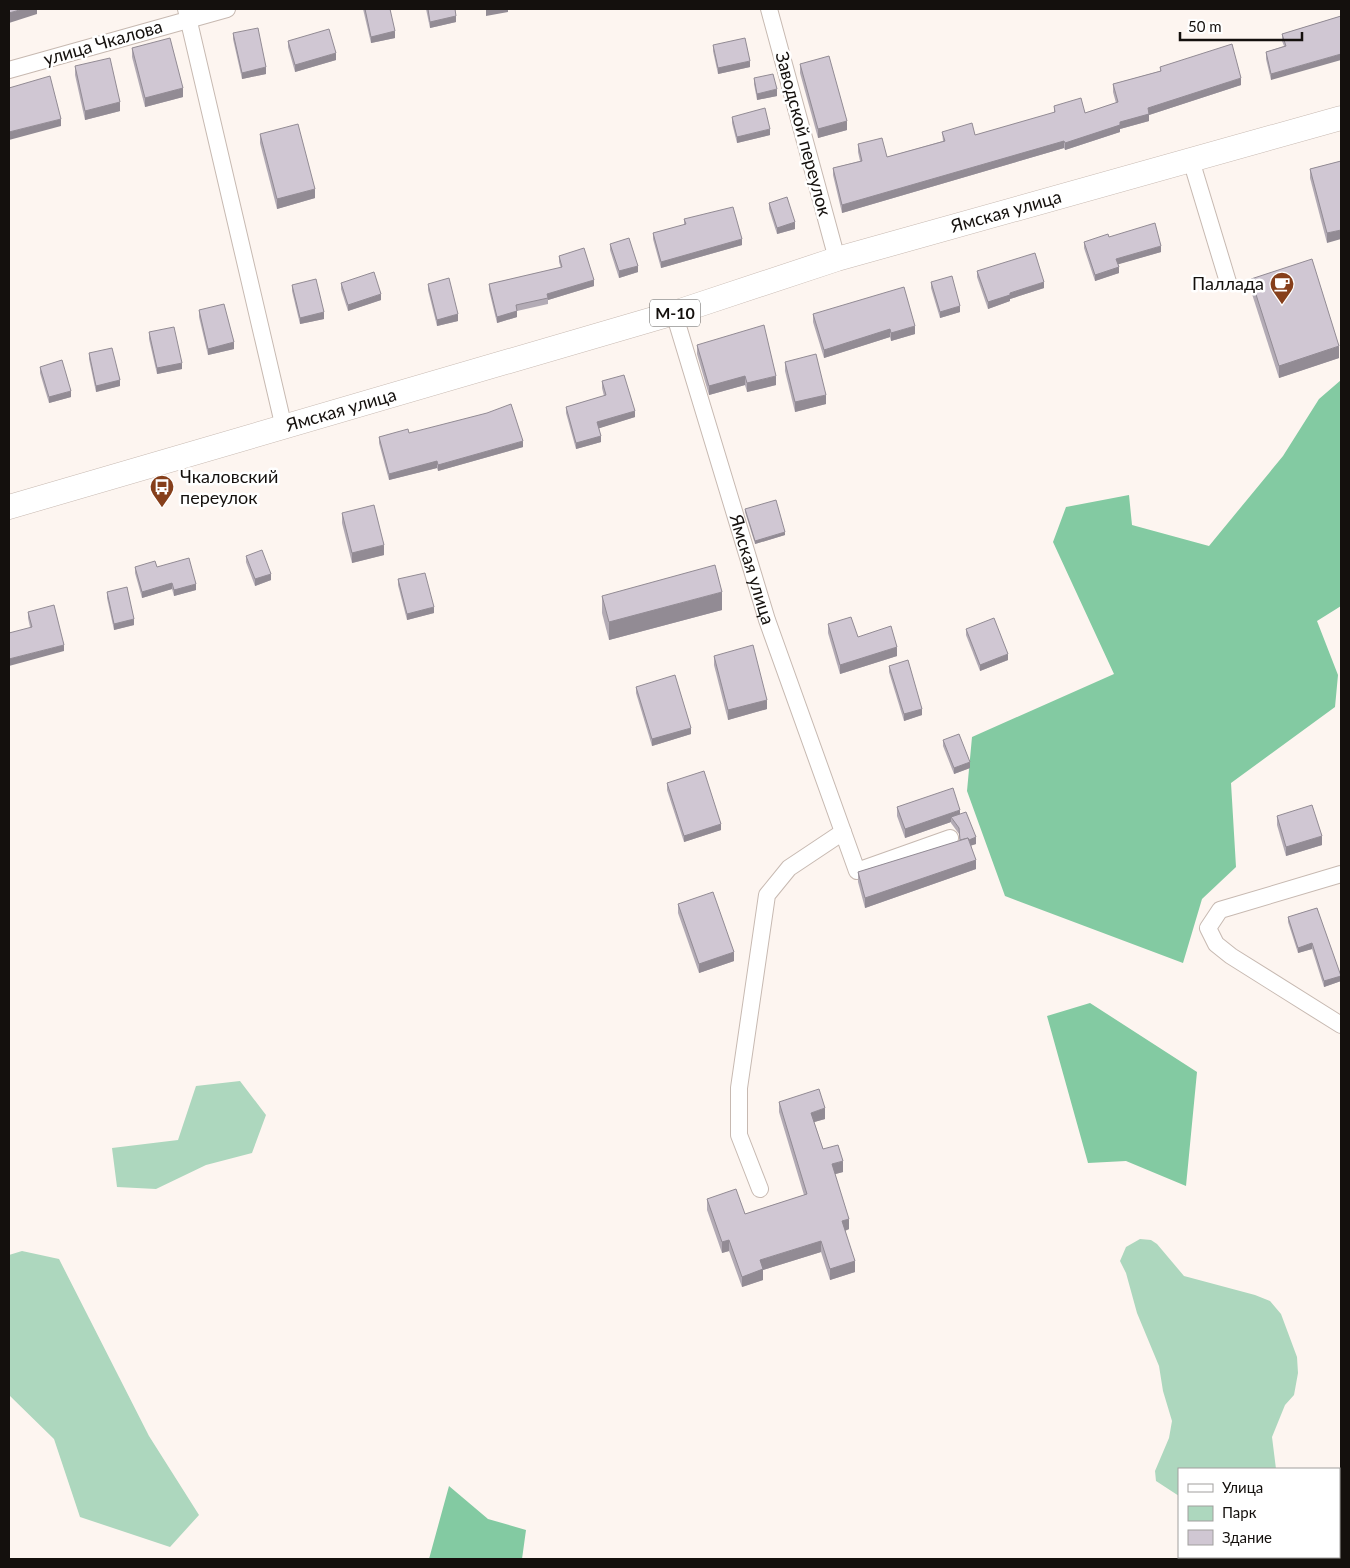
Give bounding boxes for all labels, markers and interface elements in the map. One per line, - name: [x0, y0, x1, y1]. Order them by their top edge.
- scale bar: [1180, 10, 1302, 42]
- street label: улица Чкалова: [41, 15, 165, 69]
- text: 50 m: [1188, 17, 1222, 35]
- street label: Заводской переулок: [771, 49, 837, 219]
- street label: Ямская улица: [947, 185, 1064, 237]
- cafe icon: Паллада: [1269, 271, 1295, 305]
- place label: Паллада: [1192, 272, 1264, 294]
- road number: М-10: [650, 300, 700, 326]
- street label: Ямская улица: [282, 383, 399, 436]
- place label: Чкаловский переулок: [180, 465, 278, 508]
- bus stop icon: Чкаловский переулок: [149, 474, 175, 508]
- street label: Ямская улица: [725, 510, 780, 627]
- legend: [1178, 1468, 1340, 1558]
- text: Улица: [1222, 1478, 1263, 1496]
- text: Парк: [1222, 1503, 1257, 1521]
- text: Здание: [1222, 1528, 1272, 1546]

